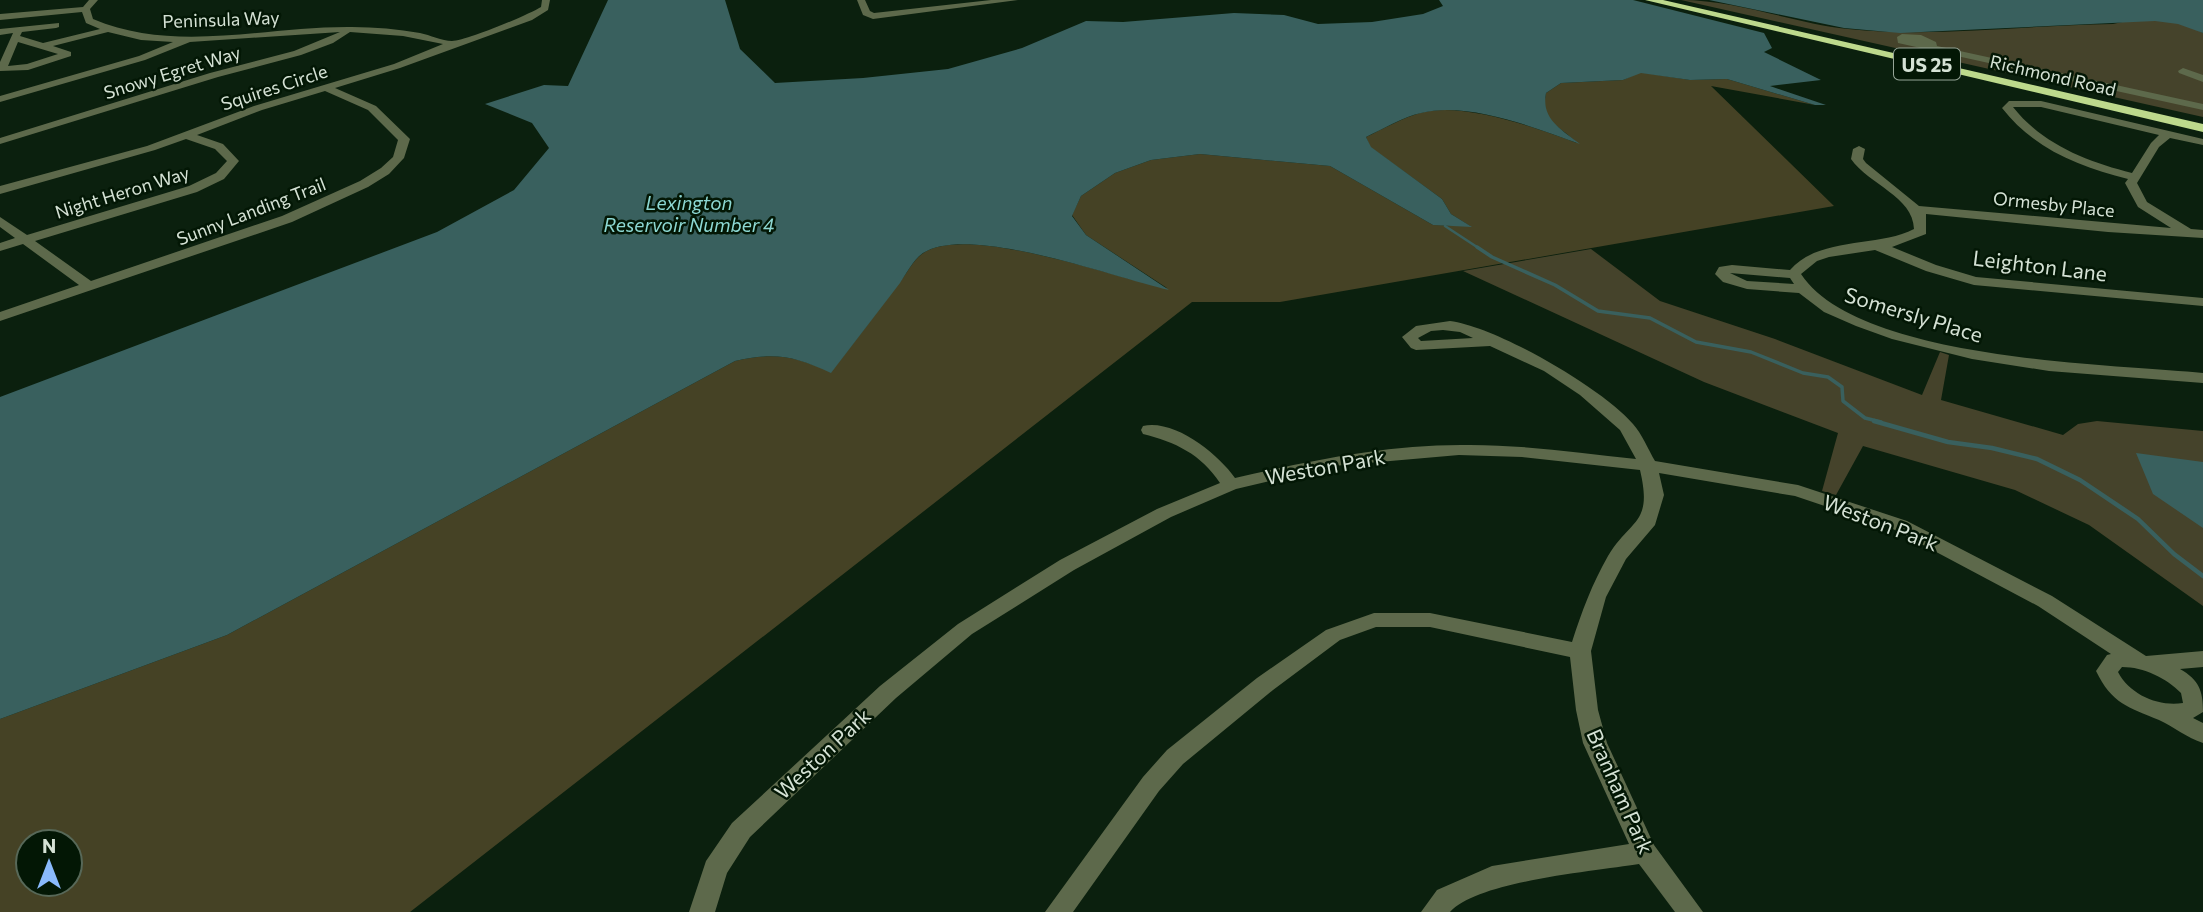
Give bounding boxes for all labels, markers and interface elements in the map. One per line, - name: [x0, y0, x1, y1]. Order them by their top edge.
- street label: Peninsula Way: [162, 6, 280, 32]
- street label: Snowy Egret Way: [101, 41, 243, 103]
- road number: US 25: [1894, 48, 1960, 80]
- street label: Richmond Road: [1988, 50, 2118, 100]
- street label: Squires Circle: [218, 59, 330, 115]
- street label: Night Heron Way: [52, 161, 192, 223]
- street label: Sunny Landing Trail: [173, 172, 329, 250]
- street label: Ormesby Place: [1992, 187, 2116, 221]
- water label: Lexington Reservoir Number 4: [604, 191, 774, 236]
- street label: Leighton Lane: [1971, 244, 2109, 286]
- street label: Somersly Place: [1842, 281, 1986, 347]
- street label: Weston Park: [1263, 443, 1387, 489]
- street label: Weston Park: [1820, 489, 1942, 555]
- street label: Weston Park: [769, 702, 875, 804]
- street label: Branham Park: [1582, 725, 1660, 857]
- north arrow: [14, 828, 84, 898]
- text: N: [42, 834, 56, 857]

